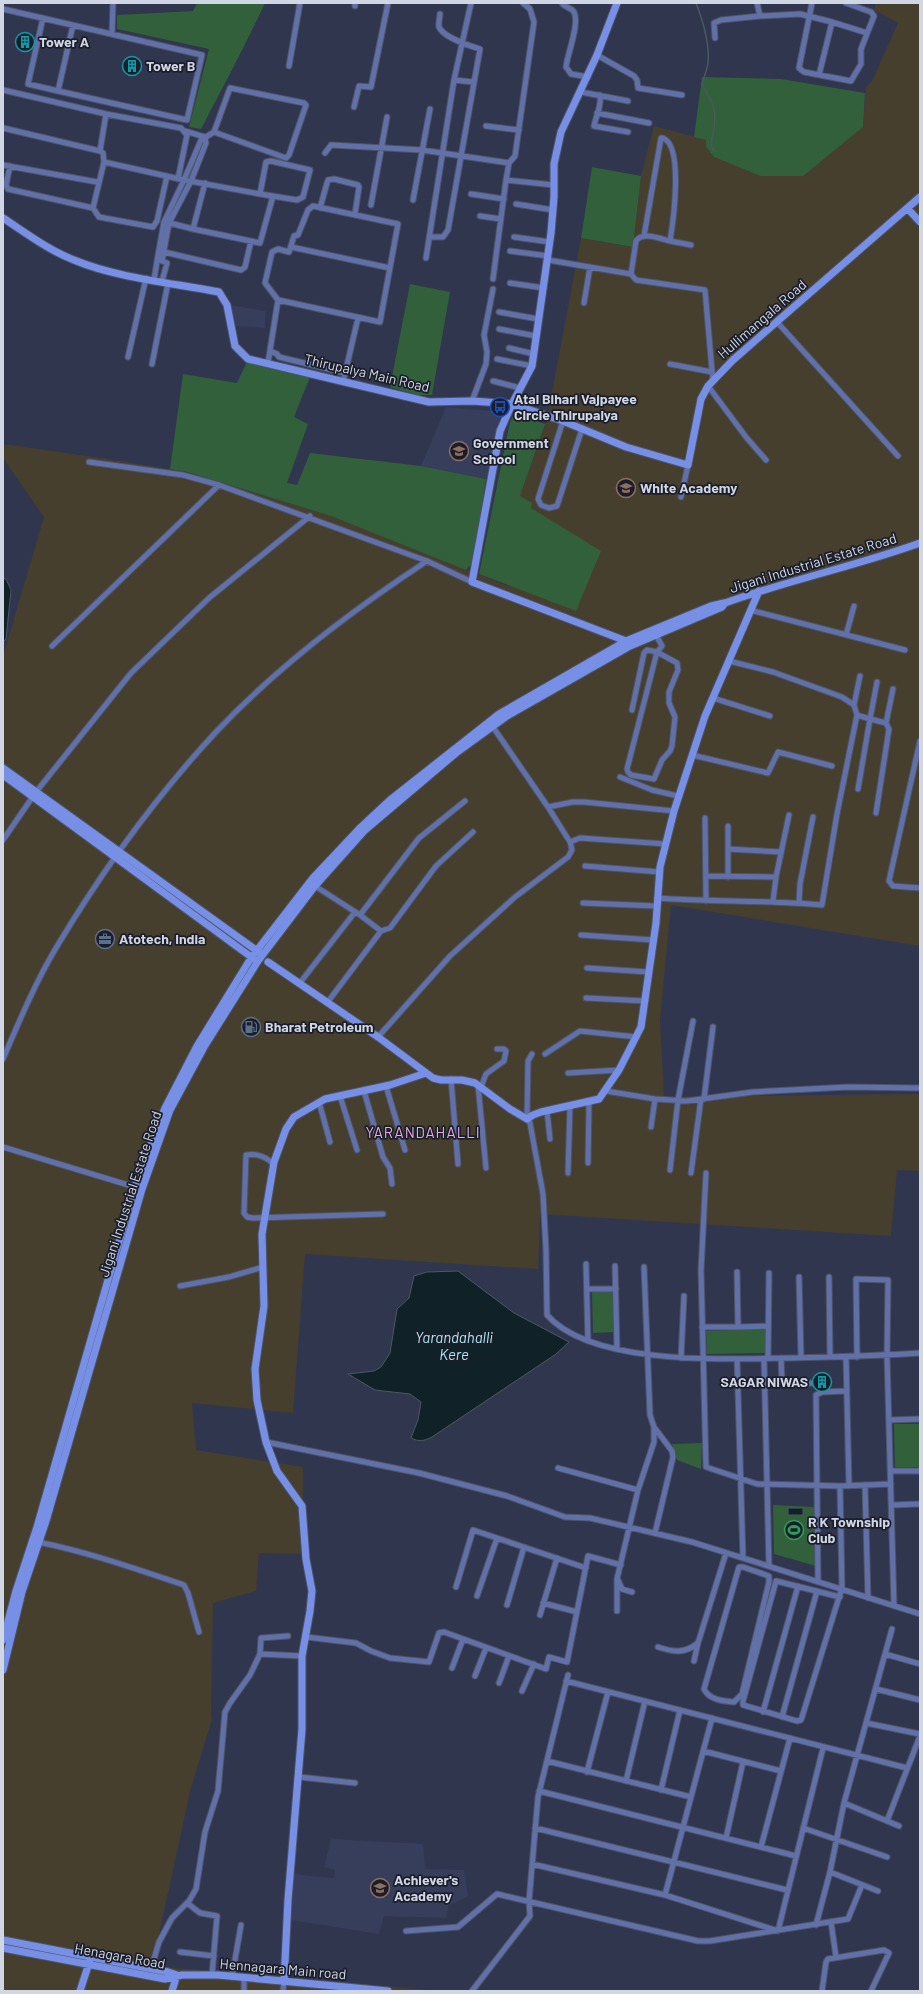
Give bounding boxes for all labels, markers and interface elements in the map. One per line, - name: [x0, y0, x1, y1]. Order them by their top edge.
- building icon: Tower A: [14, 31, 36, 53]
- place label: Tower A: [39, 33, 90, 50]
- building icon: Tower B: [121, 55, 143, 77]
- place label: Tower B: [146, 57, 195, 74]
- street label: Hullimangala Road: [714, 276, 809, 362]
- street label: Thirupalya Main Road: [303, 350, 431, 395]
- place label: Atal Bihari Vajpayee Circle Thirupalya: [514, 390, 637, 423]
- bus stop icon: Atal Bihari Vajpayee Circle Thirupalya: [489, 396, 511, 418]
- place label: Government School: [473, 434, 549, 467]
- school or university icon: Government School: [448, 440, 470, 462]
- school or university icon: White Academy: [615, 477, 637, 499]
- place label: White Academy: [640, 479, 737, 496]
- street label: Jigani Industrial Estate Road: [727, 529, 898, 596]
- office icon: Atotech, India: [94, 928, 116, 950]
- place label: Atotech, India: [119, 930, 205, 947]
- fuel station icon: Bharat Petroleum: [240, 1016, 262, 1038]
- place label: Bharat Petroleum: [265, 1018, 374, 1035]
- street label: Jigani Industrial Estate Road: [95, 1109, 164, 1279]
- district label: YARANDAHALLI: [365, 1123, 481, 1141]
- water label: Yarandahalli Kere: [415, 1328, 493, 1363]
- building icon: SAGAR NIWAS: [811, 1371, 833, 1393]
- place label: SAGAR NIWAS: [720, 1373, 808, 1390]
- place label: R K Township Club: [808, 1513, 890, 1546]
- sports icon: R K Township Club: [783, 1519, 805, 1541]
- place label: Achiever's Academy: [394, 1871, 458, 1904]
- school or university icon: Achiever's Academy: [369, 1877, 391, 1899]
- street label: Henagara Road: [73, 1939, 167, 1972]
- street label: Hennagara Main road: [219, 1954, 347, 1983]

